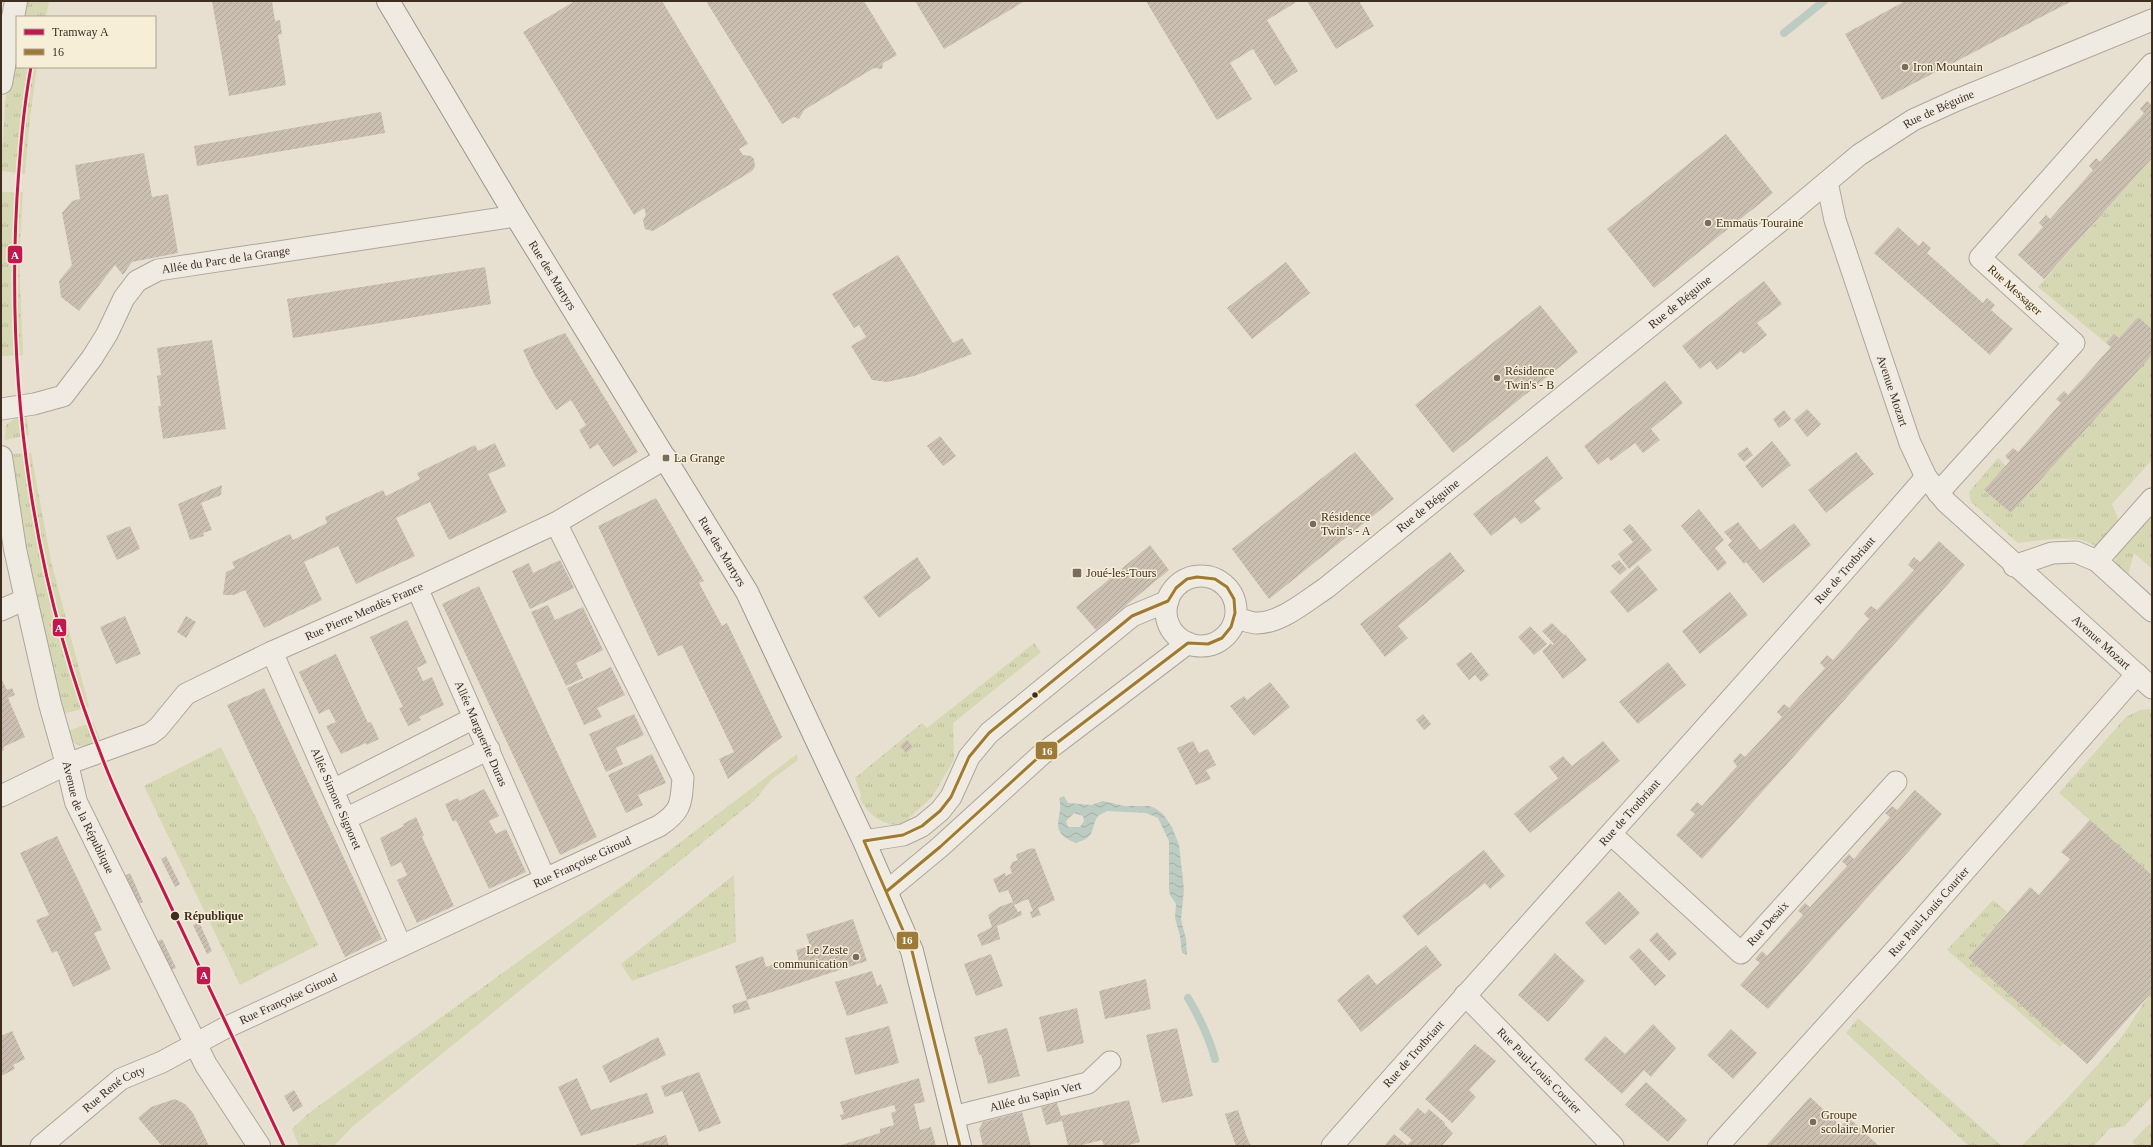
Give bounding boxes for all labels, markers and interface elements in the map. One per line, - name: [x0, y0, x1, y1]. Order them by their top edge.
- legend: [16, 16, 156, 68]
- text: Tramway A: [52, 25, 109, 39]
- text: 16: [52, 45, 64, 59]
- place label: Iron Mountain: [1913, 60, 1983, 74]
- marker: Iron Mountain: [1900, 62, 1910, 72]
- street label: Rue de Béguine: [1900, 87, 1976, 132]
- place label: Emmaüs Touraine: [1716, 216, 1803, 230]
- marker: Emmaüs Touraine: [1703, 218, 1713, 228]
- street label: Rue des Martyrs: [526, 238, 579, 313]
- street label: Allée du Parc de la Grange: [161, 243, 291, 276]
- line badge: A: [7, 245, 23, 264]
- text: A: [11, 249, 19, 261]
- street label: Rue Messager: [1985, 262, 2045, 318]
- street label: Rue de Béguine: [1646, 273, 1714, 332]
- street label: Avenue Mozart: [1874, 353, 1911, 429]
- place label: Résidence Twin's - B: [1505, 364, 1554, 392]
- marker: Résidence Twin's - B: [1492, 373, 1502, 383]
- place label: La Grange: [674, 451, 725, 465]
- marker: La Grange: [661, 453, 671, 463]
- street label: Rue de Béguine: [1394, 476, 1462, 535]
- place label: Résidence Twin's - A: [1321, 510, 1371, 538]
- street label: Rue des Martyrs: [695, 514, 749, 589]
- marker: Résidence Twin's - A: [1308, 519, 1318, 529]
- street label: Rue de Trotbriant: [1812, 533, 1878, 607]
- place label: Joué-les-Tours: [1086, 566, 1157, 580]
- marker: Joué-les-Tours: [1071, 567, 1083, 579]
- street label: Rue Pierre Mendès France: [303, 579, 425, 644]
- street label: Avenue Mozart: [2069, 612, 2134, 673]
- line badge: A: [52, 618, 67, 637]
- text: A: [55, 622, 63, 634]
- street label: Allée Marguerite Duras: [452, 679, 510, 789]
- unlabelled marker: [1030, 690, 1040, 700]
- line badge: 16: [1035, 741, 1058, 760]
- text: 16: [1042, 745, 1053, 757]
- street label: Allée Simone Signoret: [308, 746, 365, 852]
- street label: Avenue de la République: [60, 760, 117, 876]
- street label: Rue de Trotbriant: [1596, 776, 1663, 849]
- street label: Rue Françoise Giroud: [531, 833, 633, 891]
- street label: Rue Paul-Louis Courier: [1886, 864, 1972, 960]
- street label: Rue Desaix: [1744, 898, 1792, 949]
- place label: République: [184, 909, 244, 923]
- marker: République: [169, 910, 181, 922]
- line badge: 16: [896, 931, 919, 950]
- text: 16: [902, 934, 913, 946]
- place label: Le Zeste communication: [773, 943, 848, 971]
- marker: Le Zeste communication: [851, 952, 861, 962]
- line badge: A: [196, 966, 211, 985]
- text: A: [200, 969, 208, 981]
- street label: Rue Françoise Giroud: [237, 970, 339, 1027]
- street label: Rue de Trotbriant: [1380, 1017, 1447, 1090]
- street label: Rue Paul-Louis Courier: [1494, 1025, 1584, 1117]
- street label: Rue René Coty: [80, 1063, 147, 1115]
- street label: Allée du Sapin Vert: [988, 1078, 1083, 1115]
- place label: Groupe scolaire Morier: [1821, 1108, 1895, 1136]
- marker: Groupe scolaire Morier: [1808, 1117, 1818, 1127]

